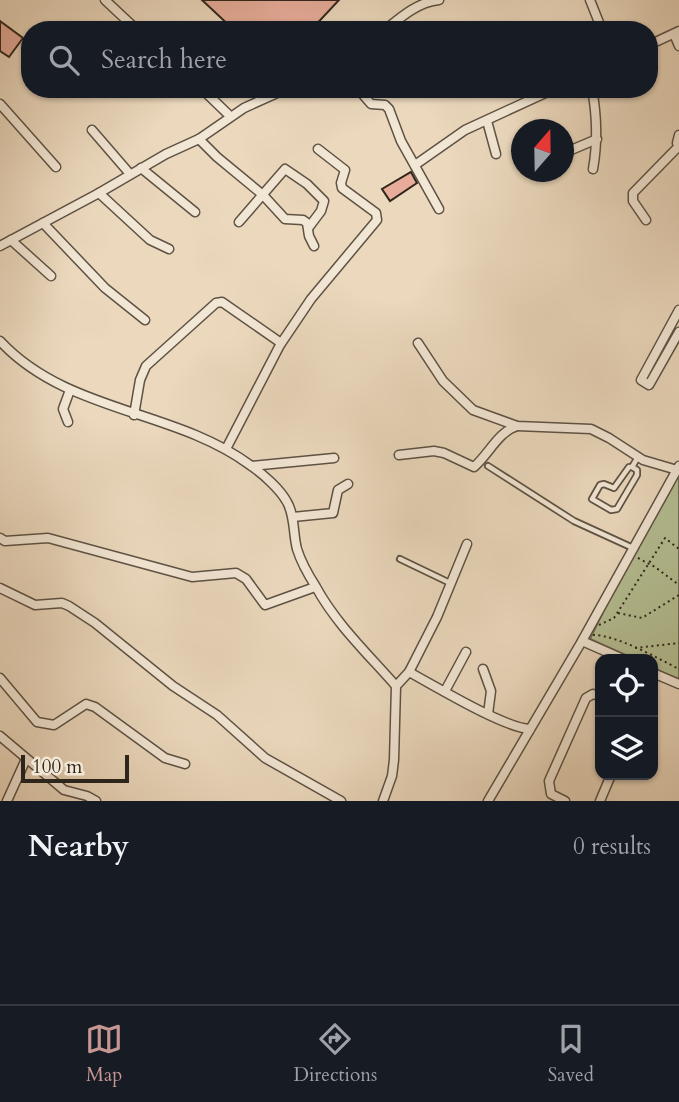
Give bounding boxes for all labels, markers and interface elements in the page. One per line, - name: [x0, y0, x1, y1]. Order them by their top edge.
- search box: [21, 21, 658, 98]
- icon: search: [45, 41, 83, 79]
- text: Search here: [101, 42, 227, 77]
- north arrow: [511, 119, 574, 182]
- map controls: [595, 654, 658, 780]
- button: locate: [595, 654, 658, 717]
- button: layers: [595, 717, 658, 780]
- scale bar: [21, 752, 130, 784]
- text: 100 m: [32, 754, 82, 780]
- text: Nearby: [28, 826, 129, 867]
- text: 0 results: [573, 831, 651, 862]
- tab: Map: [85, 1020, 123, 1088]
- tab: Directions: [294, 1020, 377, 1088]
- tab: Saved: [548, 1020, 594, 1088]

